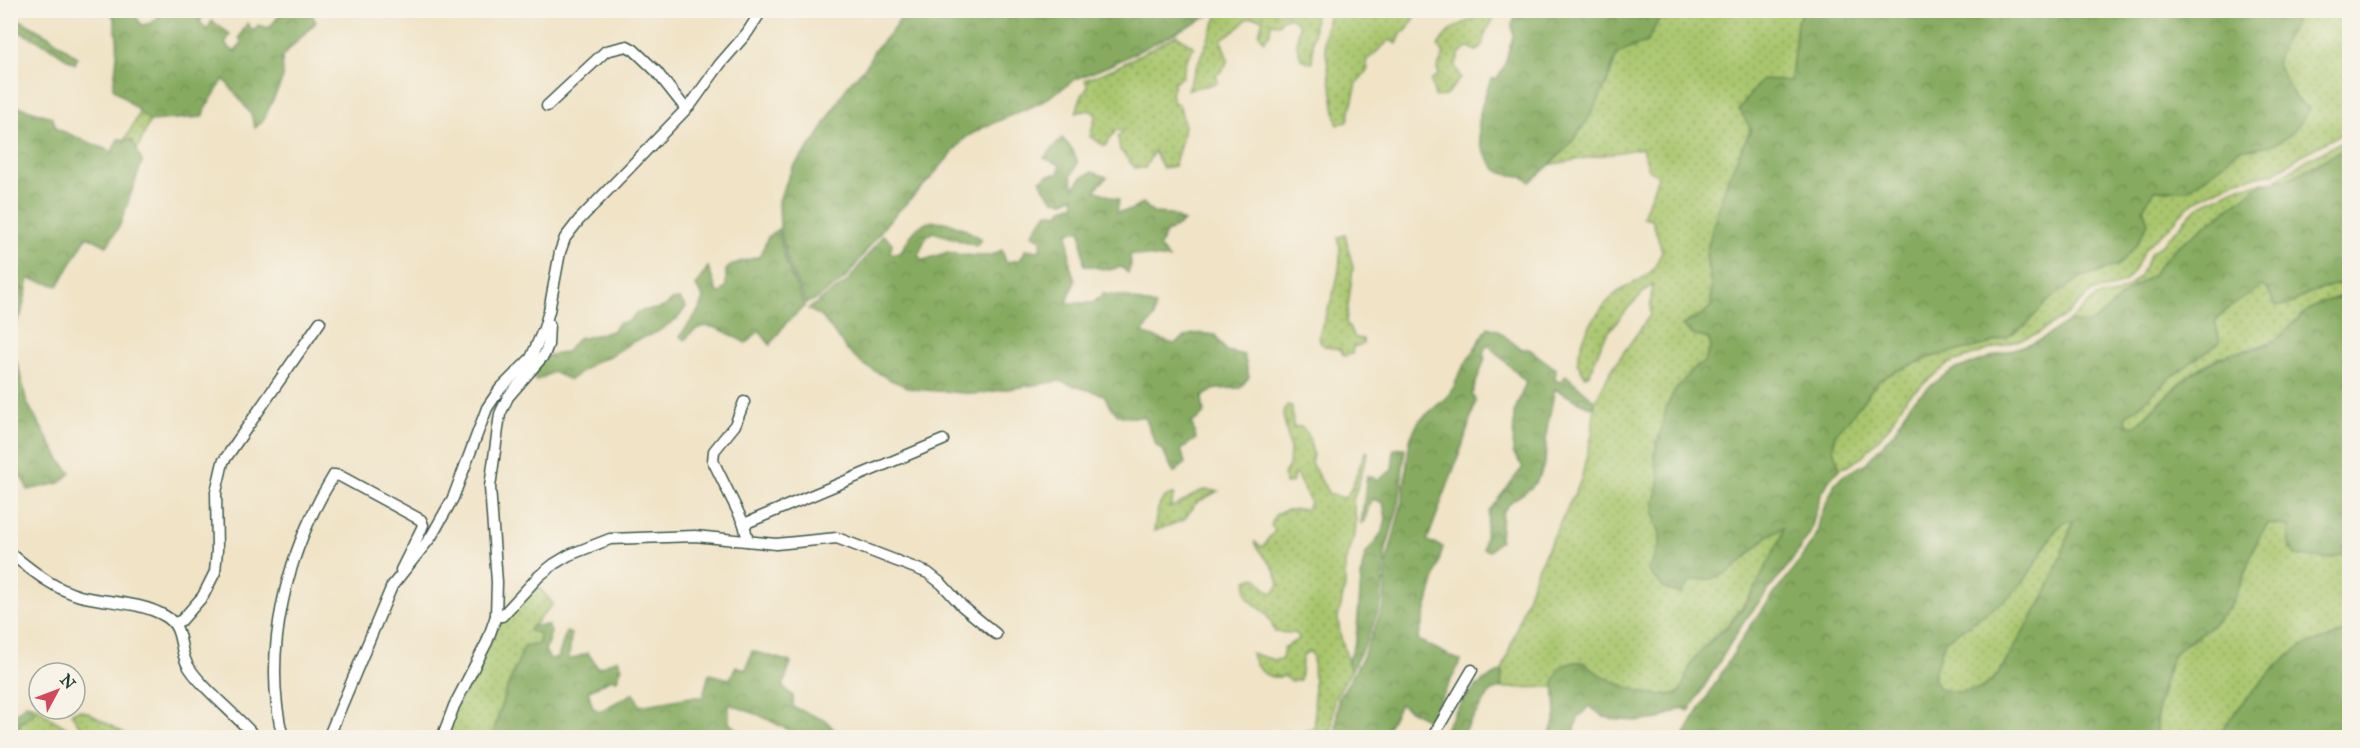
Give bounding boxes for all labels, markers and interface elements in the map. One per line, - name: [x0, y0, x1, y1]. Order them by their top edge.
- north arrow: [27, 661, 87, 721]
- text: N: [56, 670, 80, 693]

